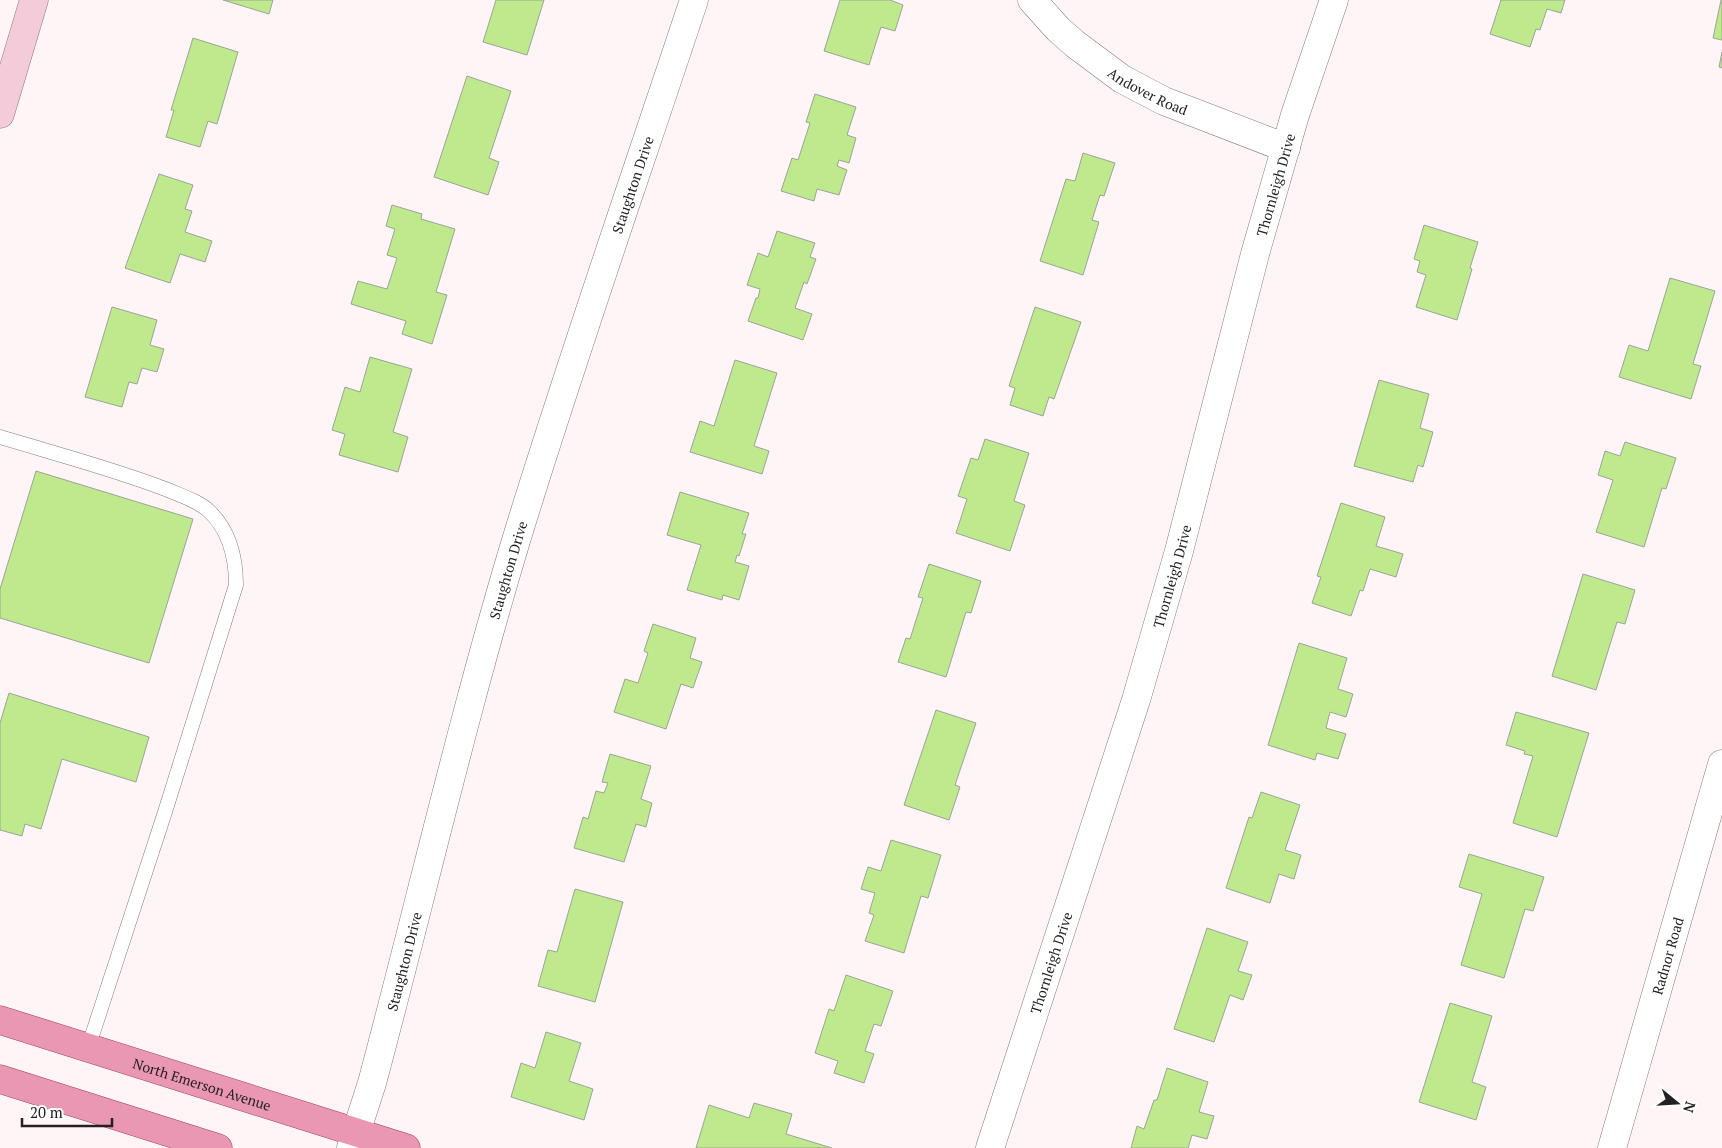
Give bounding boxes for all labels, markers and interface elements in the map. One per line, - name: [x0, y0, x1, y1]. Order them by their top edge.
- street label: Andover Road: [1104, 63, 1191, 119]
- street label: Thornleigh Drive: [1251, 131, 1299, 238]
- street label: Staughton Drive: [607, 133, 657, 236]
- street label: Staughton Drive: [484, 518, 531, 621]
- street label: Thornleigh Drive: [1148, 523, 1195, 630]
- street label: Thornleigh Drive: [1025, 909, 1076, 1016]
- street label: Staughton Drive: [382, 910, 425, 1013]
- street label: Radnor Road: [1647, 914, 1687, 997]
- street label: North Emerson Avenue: [131, 1053, 274, 1114]
- north arrow: [1652, 1078, 1702, 1128]
- scale bar: [22, 1096, 112, 1128]
- text: N: [1679, 1099, 1701, 1116]
- text: 20 m: [30, 1102, 63, 1122]

